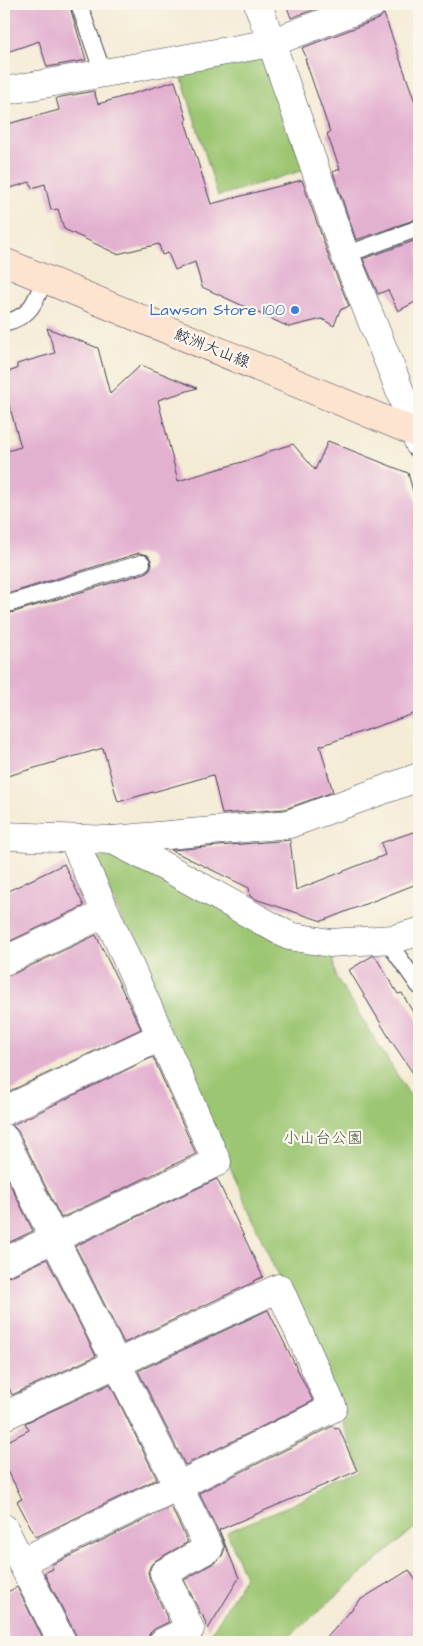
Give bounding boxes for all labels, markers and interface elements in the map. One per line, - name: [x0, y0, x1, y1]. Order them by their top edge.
- place label: Lawson Store 100: [150, 299, 285, 321]
- marker: Lawson Store 100: [289, 304, 301, 316]
- street label: 鮫洲大山線: [171, 323, 253, 373]
- park label: 小山台公園: [283, 1127, 363, 1149]

